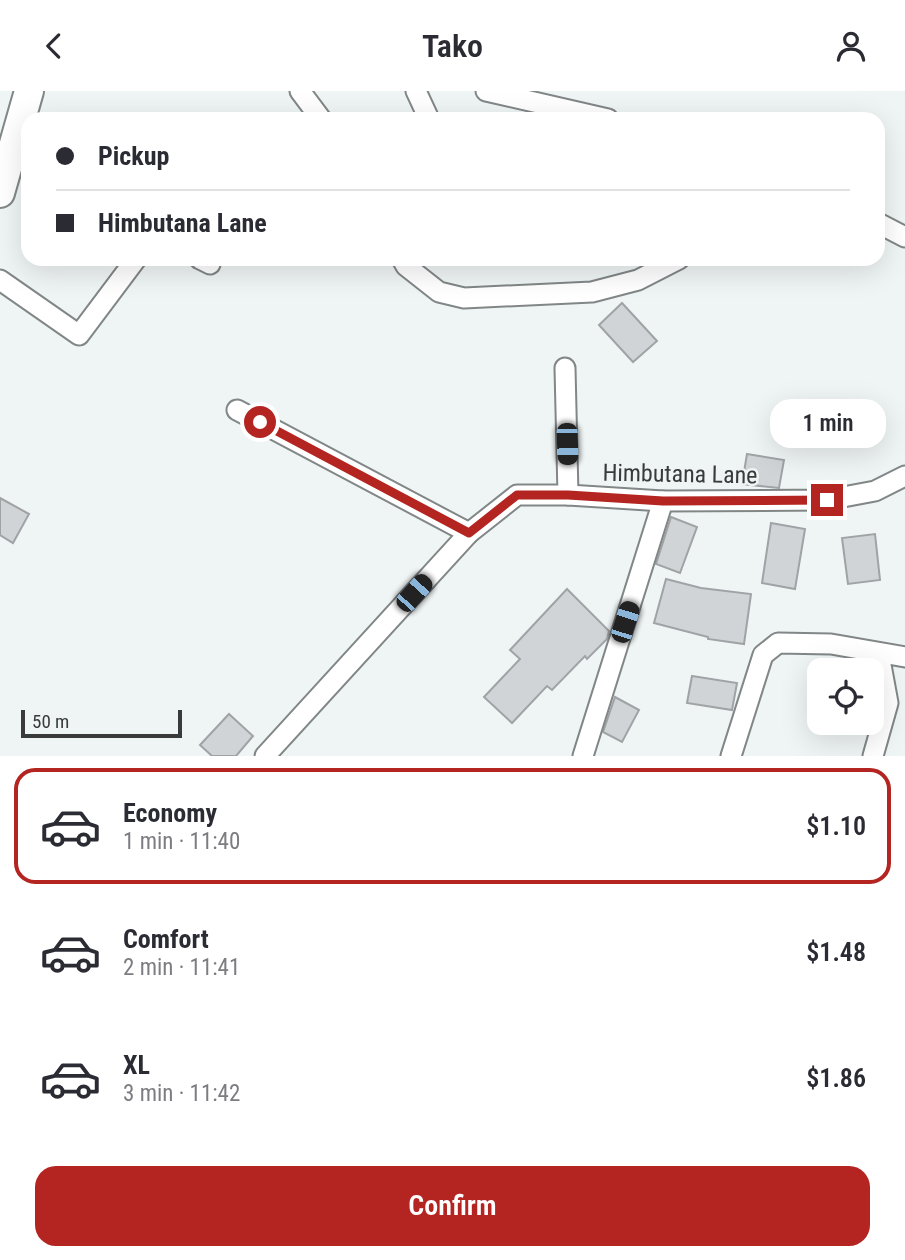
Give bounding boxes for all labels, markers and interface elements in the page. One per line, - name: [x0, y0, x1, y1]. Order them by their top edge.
- icon: back: [35, 27, 73, 65]
- text: Tako: [422, 27, 483, 65]
- icon: person: [832, 27, 870, 65]
- text: Pickup: [98, 141, 169, 171]
- text: Himbutana Lane: [98, 208, 267, 238]
- callout: 1 min: [769, 399, 885, 447]
- route start: [244, 406, 276, 438]
- text: 1 min: [803, 410, 853, 437]
- car: [556, 423, 579, 465]
- street label: Himbutana Lane: [602, 459, 758, 489]
- route end: [811, 484, 843, 516]
- car: [393, 570, 436, 616]
- car: [609, 599, 642, 645]
- map controls: [807, 658, 884, 735]
- button: locate: [807, 658, 884, 735]
- scale bar: [21, 707, 182, 739]
- text: 50 m: [32, 710, 69, 733]
- icon: car: [39, 795, 102, 858]
- text: Economy: [123, 798, 217, 828]
- text: $1.10: [806, 811, 866, 841]
- text: 1 min · 11:40: [123, 828, 240, 855]
- icon: car: [39, 921, 102, 984]
- text: Comfort: [123, 924, 209, 954]
- text: $1.48: [806, 937, 866, 967]
- text: 2 min · 11:41: [123, 954, 240, 981]
- icon: car: [39, 1047, 102, 1110]
- text: XL: [123, 1050, 150, 1080]
- text: $1.86: [806, 1063, 866, 1093]
- text: 3 min · 11:42: [123, 1080, 240, 1107]
- button: Confirm: [35, 1166, 870, 1246]

